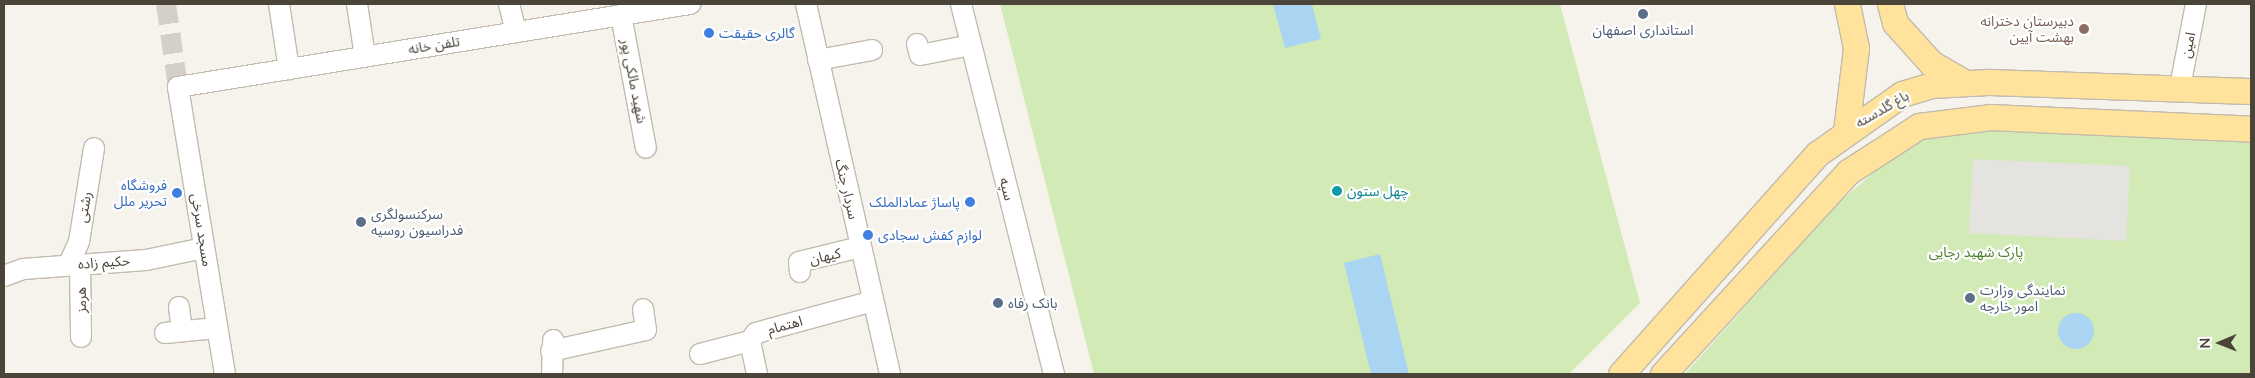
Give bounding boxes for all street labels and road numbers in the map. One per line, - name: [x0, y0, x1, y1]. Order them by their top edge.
- street label: امین: [2177, 31, 2199, 59]
- street label: تلفن خانه: [407, 33, 461, 57]
- street label: شهید مالکی پور: [618, 37, 650, 125]
- street label: باغ گلدسته: [1852, 87, 1912, 131]
- street label: سردار جنگ: [832, 157, 862, 221]
- street label: سپه: [996, 176, 1018, 202]
- street label: رشتی: [73, 190, 95, 224]
- street label: مسجد سرخی: [188, 192, 216, 268]
- street label: کیهان: [808, 244, 842, 268]
- street label: حکیم زاده: [77, 252, 131, 272]
- street label: هرمز: [73, 287, 89, 313]
- street label: اهتمام: [766, 312, 804, 338]

